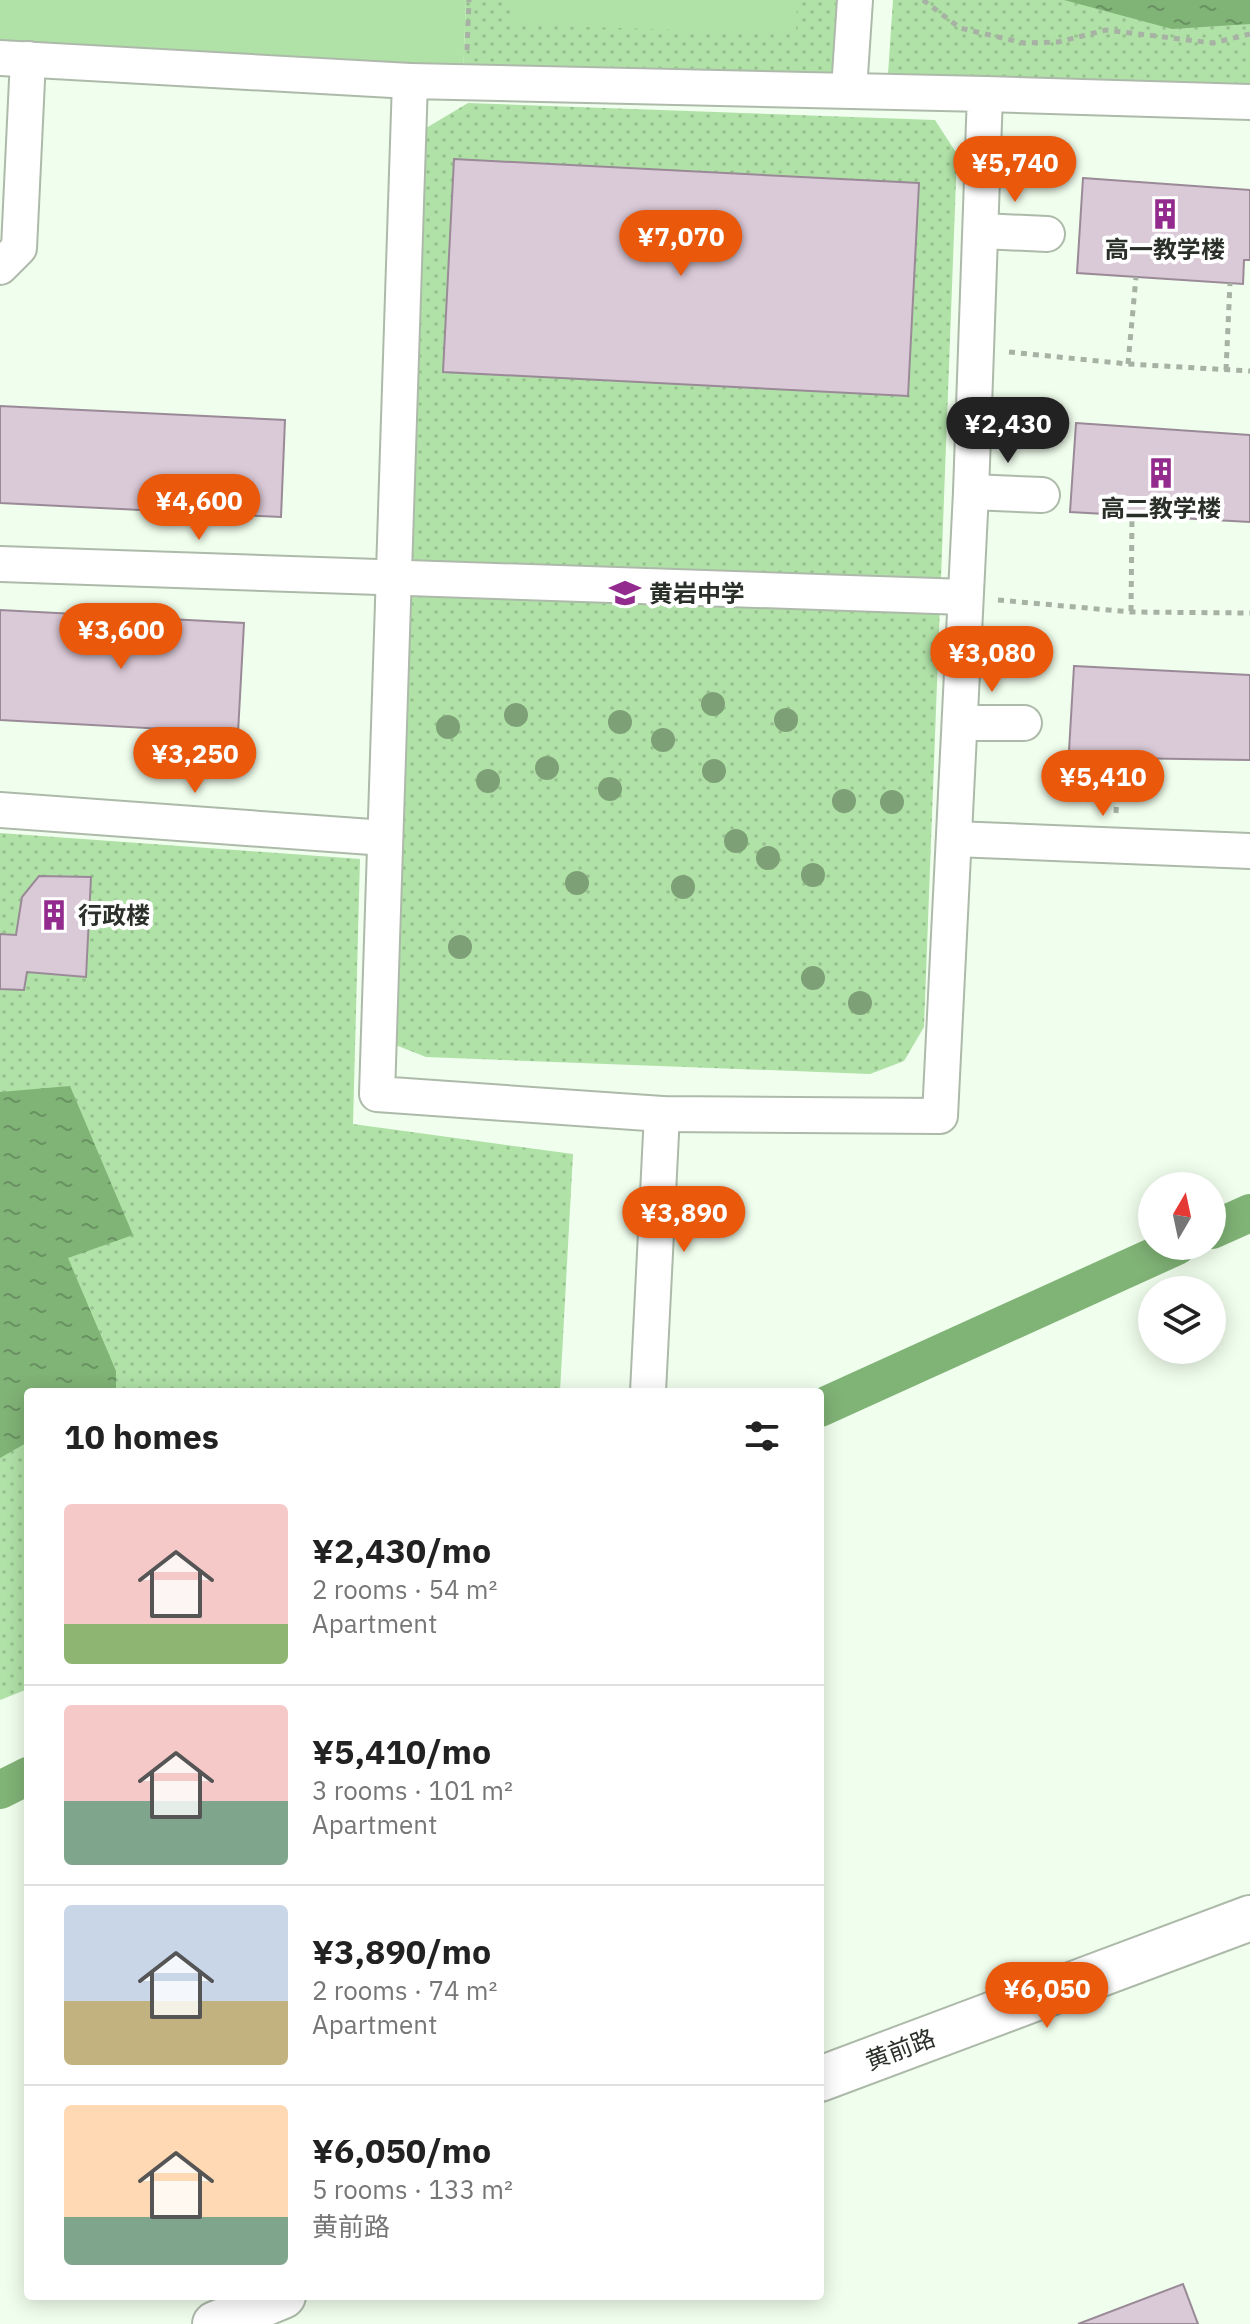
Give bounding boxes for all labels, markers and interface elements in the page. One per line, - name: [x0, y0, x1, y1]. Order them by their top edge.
- pin: ¥5,740: [950, 136, 1080, 204]
- text: ¥5,740: [971, 145, 1059, 179]
- building icon: 高一教学楼: [1148, 197, 1182, 231]
- pin: ¥7,070: [616, 210, 746, 278]
- text: ¥7,070: [637, 219, 725, 253]
- place label: 高一教学楼: [1105, 233, 1225, 265]
- pin: ¥2,430: [943, 397, 1073, 465]
- text: ¥2,430: [964, 406, 1052, 440]
- building icon: 高二教学楼: [1144, 456, 1178, 490]
- pin: ¥4,600: [134, 474, 264, 542]
- text: ¥4,600: [155, 483, 243, 517]
- place label: 高二教学楼: [1101, 492, 1221, 524]
- school or university icon: 黄岩中学: [608, 576, 642, 610]
- place label: 黄岩中学: [649, 577, 745, 609]
- pin: ¥3,600: [56, 603, 186, 671]
- text: ¥3,600: [77, 612, 165, 646]
- pin: ¥3,080: [927, 626, 1057, 694]
- text: ¥3,080: [948, 635, 1036, 669]
- pin: ¥3,250: [130, 727, 260, 795]
- text: ¥3,250: [151, 736, 239, 770]
- pin: ¥5,410: [1038, 750, 1168, 818]
- text: ¥5,410: [1059, 759, 1147, 793]
- building icon: 行政楼: [37, 898, 71, 932]
- place label: 行政楼: [78, 899, 150, 931]
- north arrow: [1138, 1172, 1226, 1260]
- map controls: [1138, 1172, 1226, 1364]
- pin: ¥3,890: [619, 1186, 749, 1254]
- text: ¥3,890: [640, 1195, 728, 1229]
- button: layers: [1138, 1276, 1226, 1364]
- text: 10 homes: [64, 1414, 219, 1458]
- icon: filters: [740, 1414, 784, 1458]
- text: ¥2,430/mo: [312, 1528, 491, 1572]
- icon: home: [128, 1536, 224, 1632]
- text: 2 rooms · 54 m²: [312, 1572, 497, 1606]
- text: Apartment: [312, 1606, 437, 1640]
- text: ¥5,410/mo: [312, 1729, 491, 1773]
- icon: home: [128, 1737, 224, 1833]
- text: 3 rooms · 101 m²: [312, 1773, 513, 1807]
- text: Apartment: [312, 1807, 437, 1841]
- text: ¥3,890/mo: [312, 1929, 491, 1973]
- icon: home: [128, 1937, 224, 2033]
- pin: ¥6,050: [982, 1962, 1112, 2030]
- text: ¥6,050: [1003, 1971, 1091, 2005]
- text: 2 rooms · 74 m²: [312, 1973, 497, 2007]
- text: Apartment: [312, 2007, 437, 2041]
- street label: 黄前路: [861, 2021, 939, 2077]
- text: ¥6,050/mo: [312, 2128, 491, 2172]
- icon: home: [128, 2137, 224, 2233]
- text: 5 rooms · 133 m²: [312, 2172, 513, 2206]
- text: 黄前路: [312, 2209, 390, 2243]

